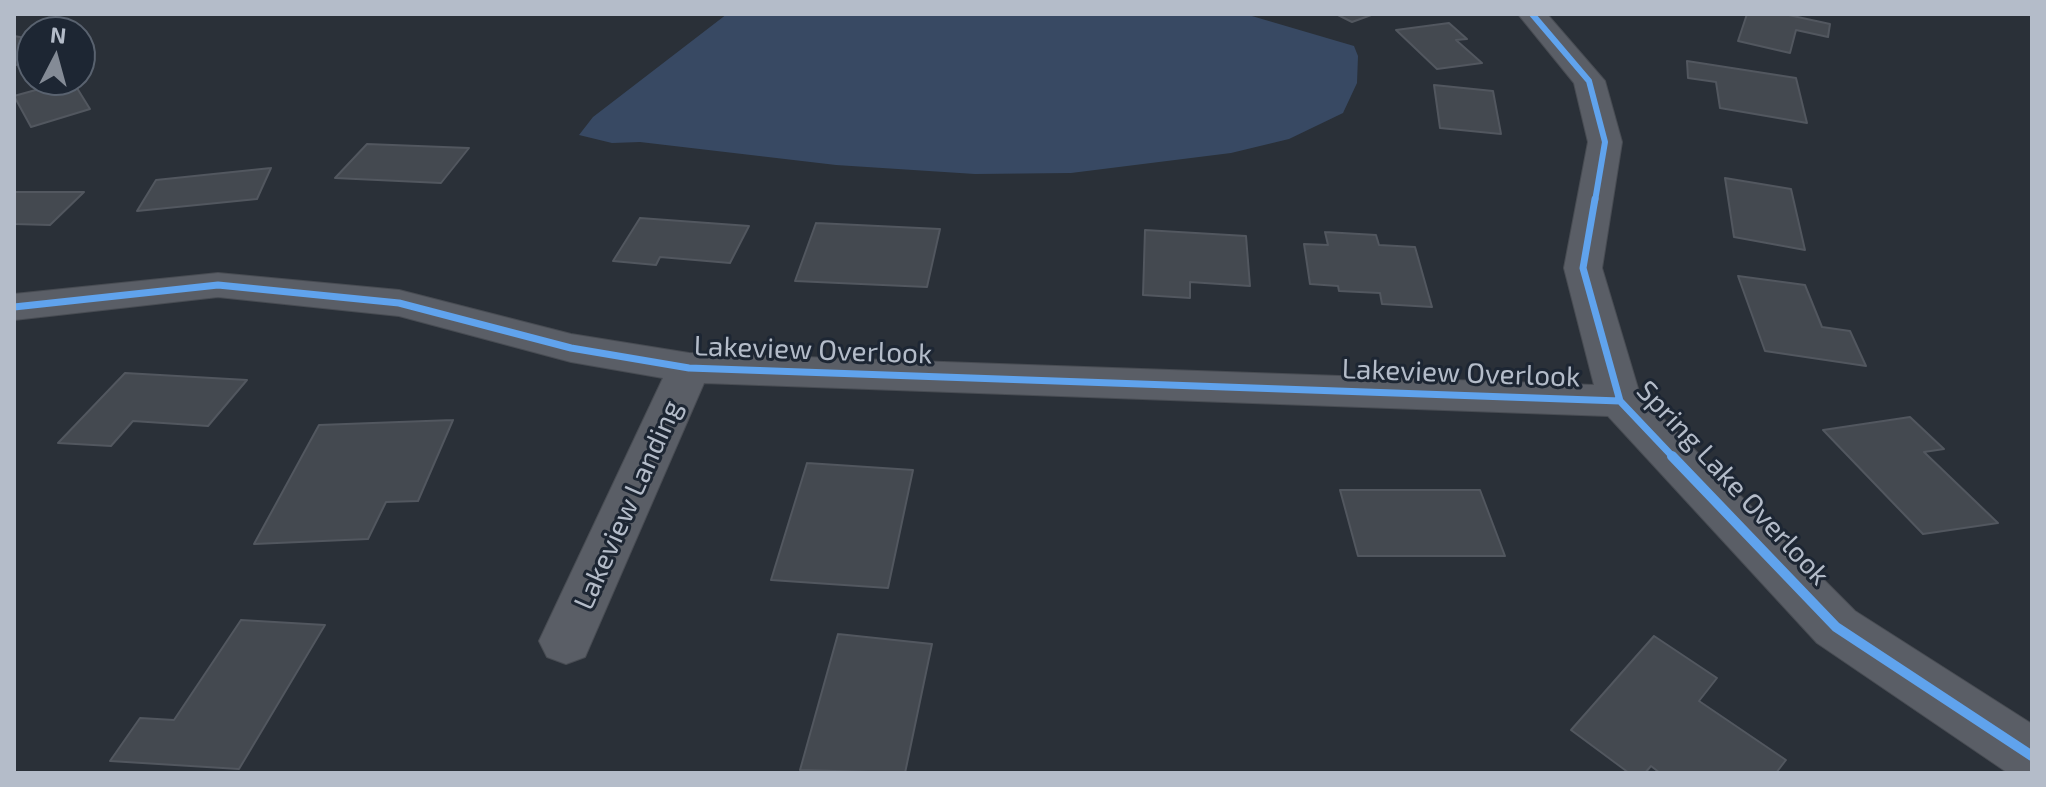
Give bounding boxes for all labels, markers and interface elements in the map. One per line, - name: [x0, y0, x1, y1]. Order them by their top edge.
- north arrow: [16, 16, 96, 96]
- text: N: [49, 20, 68, 48]
- street label: Lakeview Overlook: [693, 329, 933, 371]
- street label: Lakeview Overlook: [1341, 352, 1581, 394]
- street label: Spring Lake Overlook: [1630, 374, 1836, 592]
- street label: Lakeview Landing: [567, 395, 689, 615]

